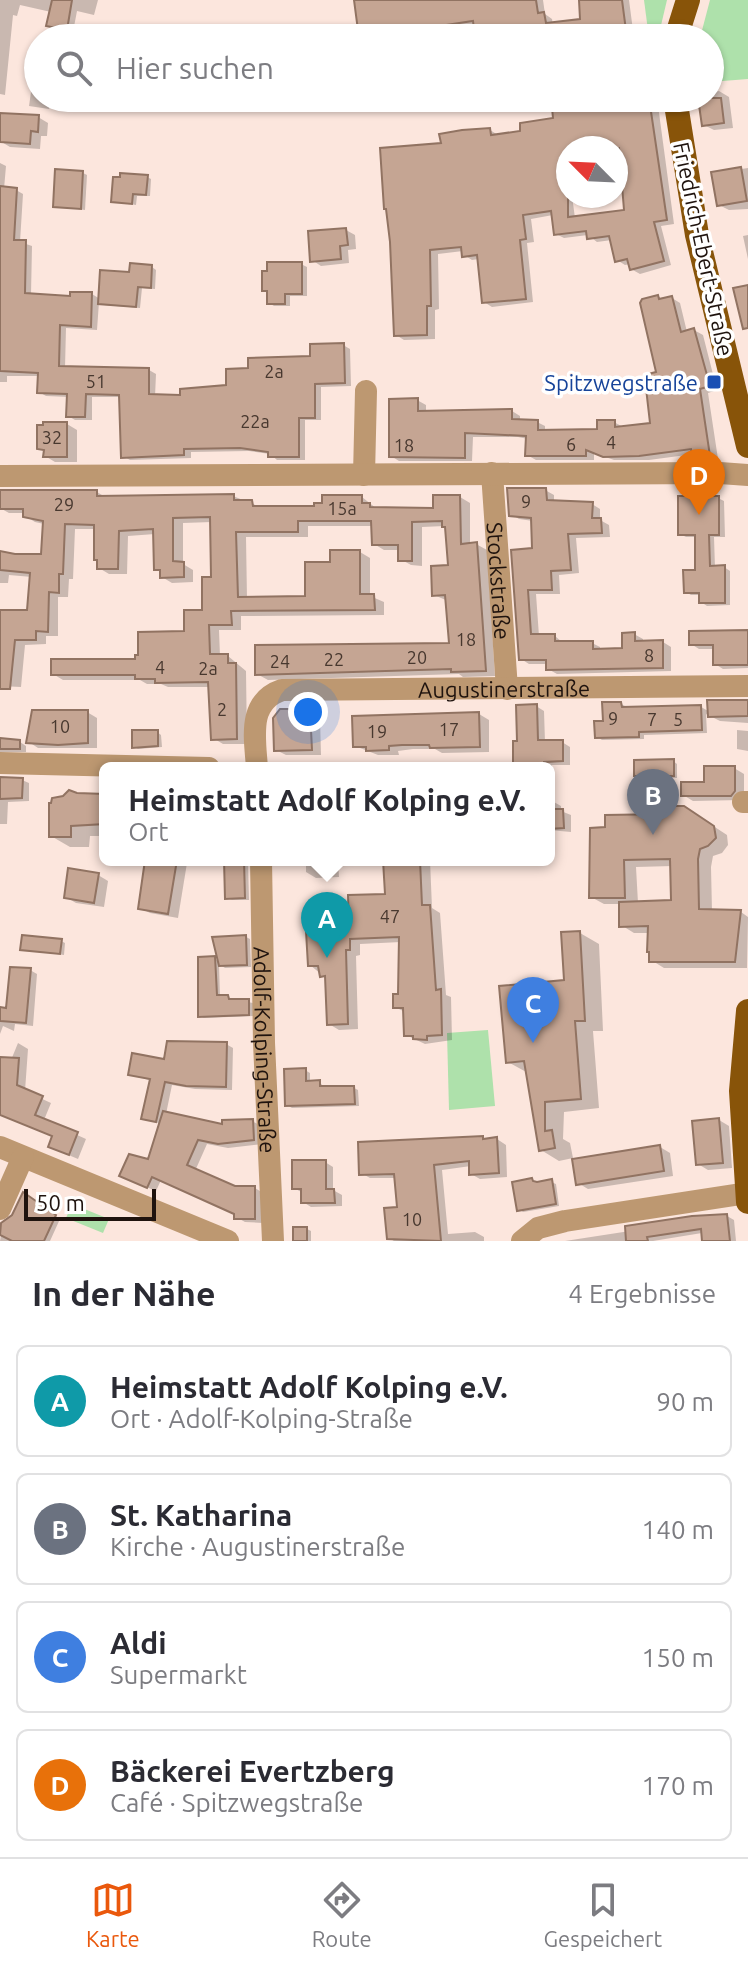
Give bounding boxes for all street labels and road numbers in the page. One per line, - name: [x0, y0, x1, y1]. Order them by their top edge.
- street label: Friedrich-Ebert-Straße: [669, 140, 739, 358]
- street label: Stockstraße: [483, 521, 516, 640]
- street label: Augustinerstraße: [418, 675, 590, 701]
- street label: Adolf-Kolping-Straße: [250, 946, 282, 1154]

